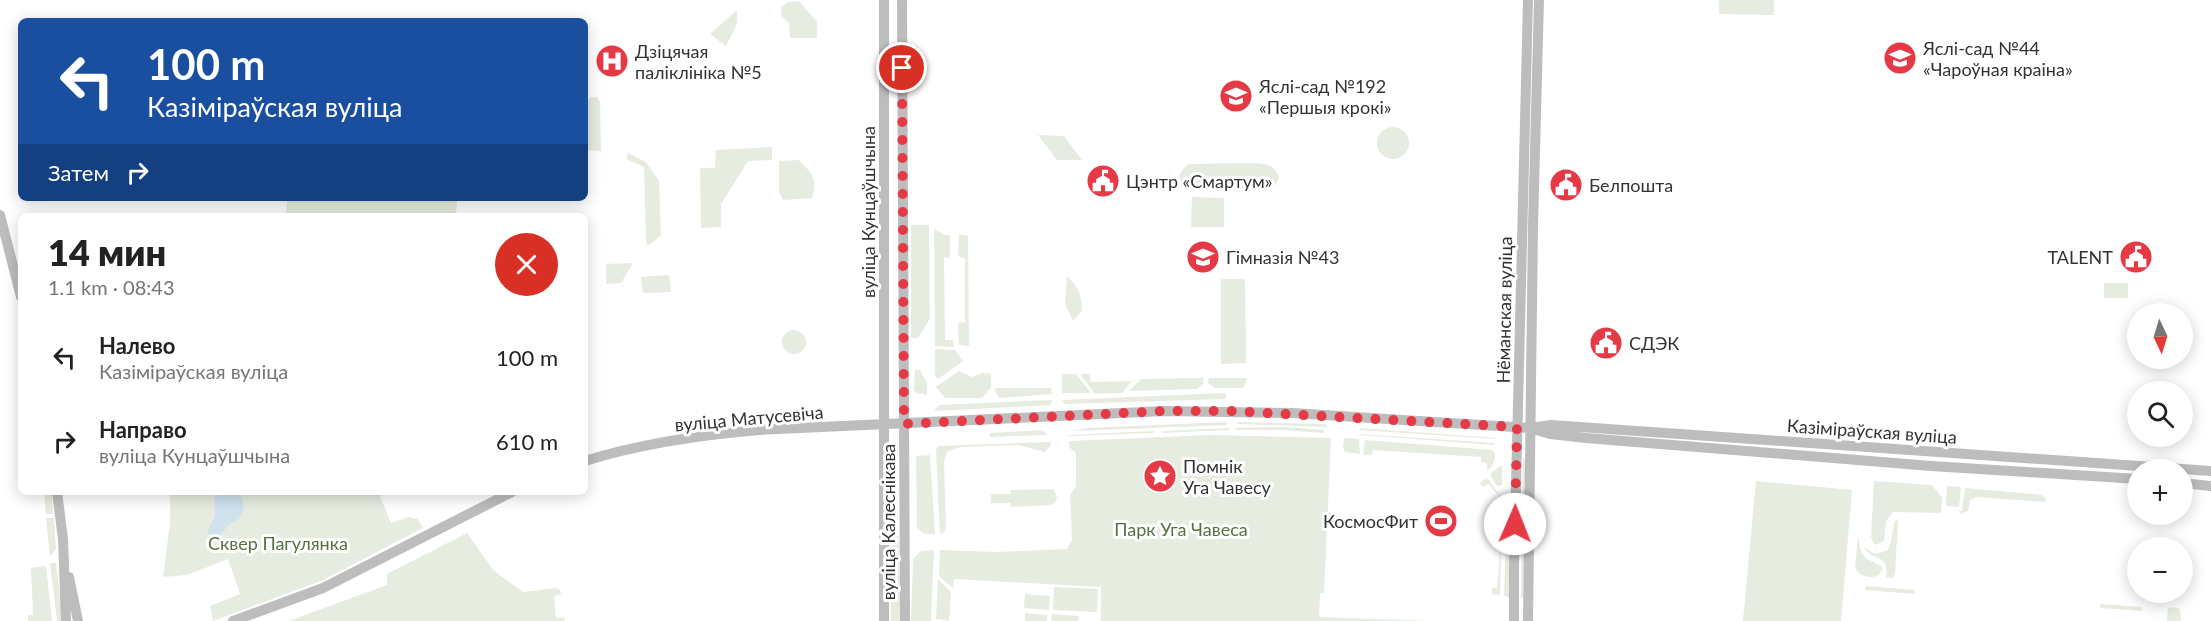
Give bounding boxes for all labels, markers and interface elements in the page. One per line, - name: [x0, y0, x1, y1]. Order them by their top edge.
- place label: Яслі-сад №44 «Чароўная краіна»: [1922, 37, 2073, 80]
- text: 100 m: [147, 39, 265, 89]
- place label: Дзіцячая паліклініка №5: [635, 40, 762, 83]
- school or university icon: Яслі-сад №44 «Чароўная краіна»: [1882, 40, 1918, 76]
- icon: left: [48, 42, 126, 120]
- pin: [876, 42, 927, 93]
- hospital icon: Дзіцячая паліклініка №5: [594, 43, 630, 79]
- icon: arrive: [885, 51, 918, 84]
- place label: Яслі-сад №192 «Першыя крокі»: [1258, 75, 1392, 118]
- school or university icon: Яслі-сад №192 «Першыя крокі»: [1218, 78, 1254, 114]
- text: Казіміраўская вуліца: [147, 90, 402, 123]
- street label: вуліца Кунцаўшчына: [857, 126, 879, 298]
- icon: right: [121, 156, 154, 189]
- text: Затем: [48, 159, 109, 186]
- public building icon: Цэнтр «Смартум»: [1085, 163, 1121, 199]
- public building icon: Белпошта: [1548, 167, 1584, 203]
- place label: Цэнтр «Смартум»: [1126, 170, 1273, 192]
- place label: Белпошта: [1589, 174, 1673, 196]
- text: 14 мин: [48, 230, 166, 274]
- button: close: [495, 233, 558, 296]
- street label: Нёманская вуліца: [1492, 236, 1516, 384]
- school or university icon: Гімназія №43: [1185, 239, 1221, 275]
- public building icon: TALENT: [2118, 239, 2154, 275]
- place label: Гімназія №43: [1226, 246, 1339, 268]
- place label: TALENT: [2047, 246, 2113, 268]
- text: 1.1 km · 08:43: [48, 275, 175, 299]
- north arrow: [2127, 303, 2193, 369]
- map controls: [2127, 303, 2193, 603]
- public building icon: СДЭК: [1588, 325, 1624, 361]
- text: Налево: [99, 332, 175, 359]
- place label: СДЭК: [1629, 332, 1679, 354]
- icon: left: [48, 341, 81, 374]
- text: 100 m: [496, 344, 558, 371]
- text: Казіміраўская вуліца: [99, 359, 288, 383]
- button: search: [2127, 381, 2193, 447]
- street label: вуліца Матусевіча: [674, 401, 824, 435]
- street label: Казіміраўская вуліца: [1786, 414, 1958, 448]
- text: Направо: [99, 416, 187, 443]
- icon: right: [48, 425, 81, 458]
- text: 610 m: [496, 428, 558, 455]
- text: вуліца Кунцаўшчына: [99, 443, 290, 467]
- street label: вуліца Калеснікава: [877, 444, 899, 600]
- place label: Помнік Уга Чавесу: [1183, 455, 1272, 498]
- place icon: Помнік Уга Чавесу: [1142, 458, 1178, 494]
- button: +: [2127, 459, 2193, 525]
- position arrow: [1483, 492, 1547, 556]
- sports icon: КосмосФит: [1423, 503, 1459, 539]
- place label: КосмосФит: [1323, 510, 1418, 532]
- park label: Парк Уга Чавеса: [1114, 518, 1248, 540]
- park label: Сквер Пагулянка: [208, 532, 348, 554]
- button: −: [2127, 537, 2193, 603]

